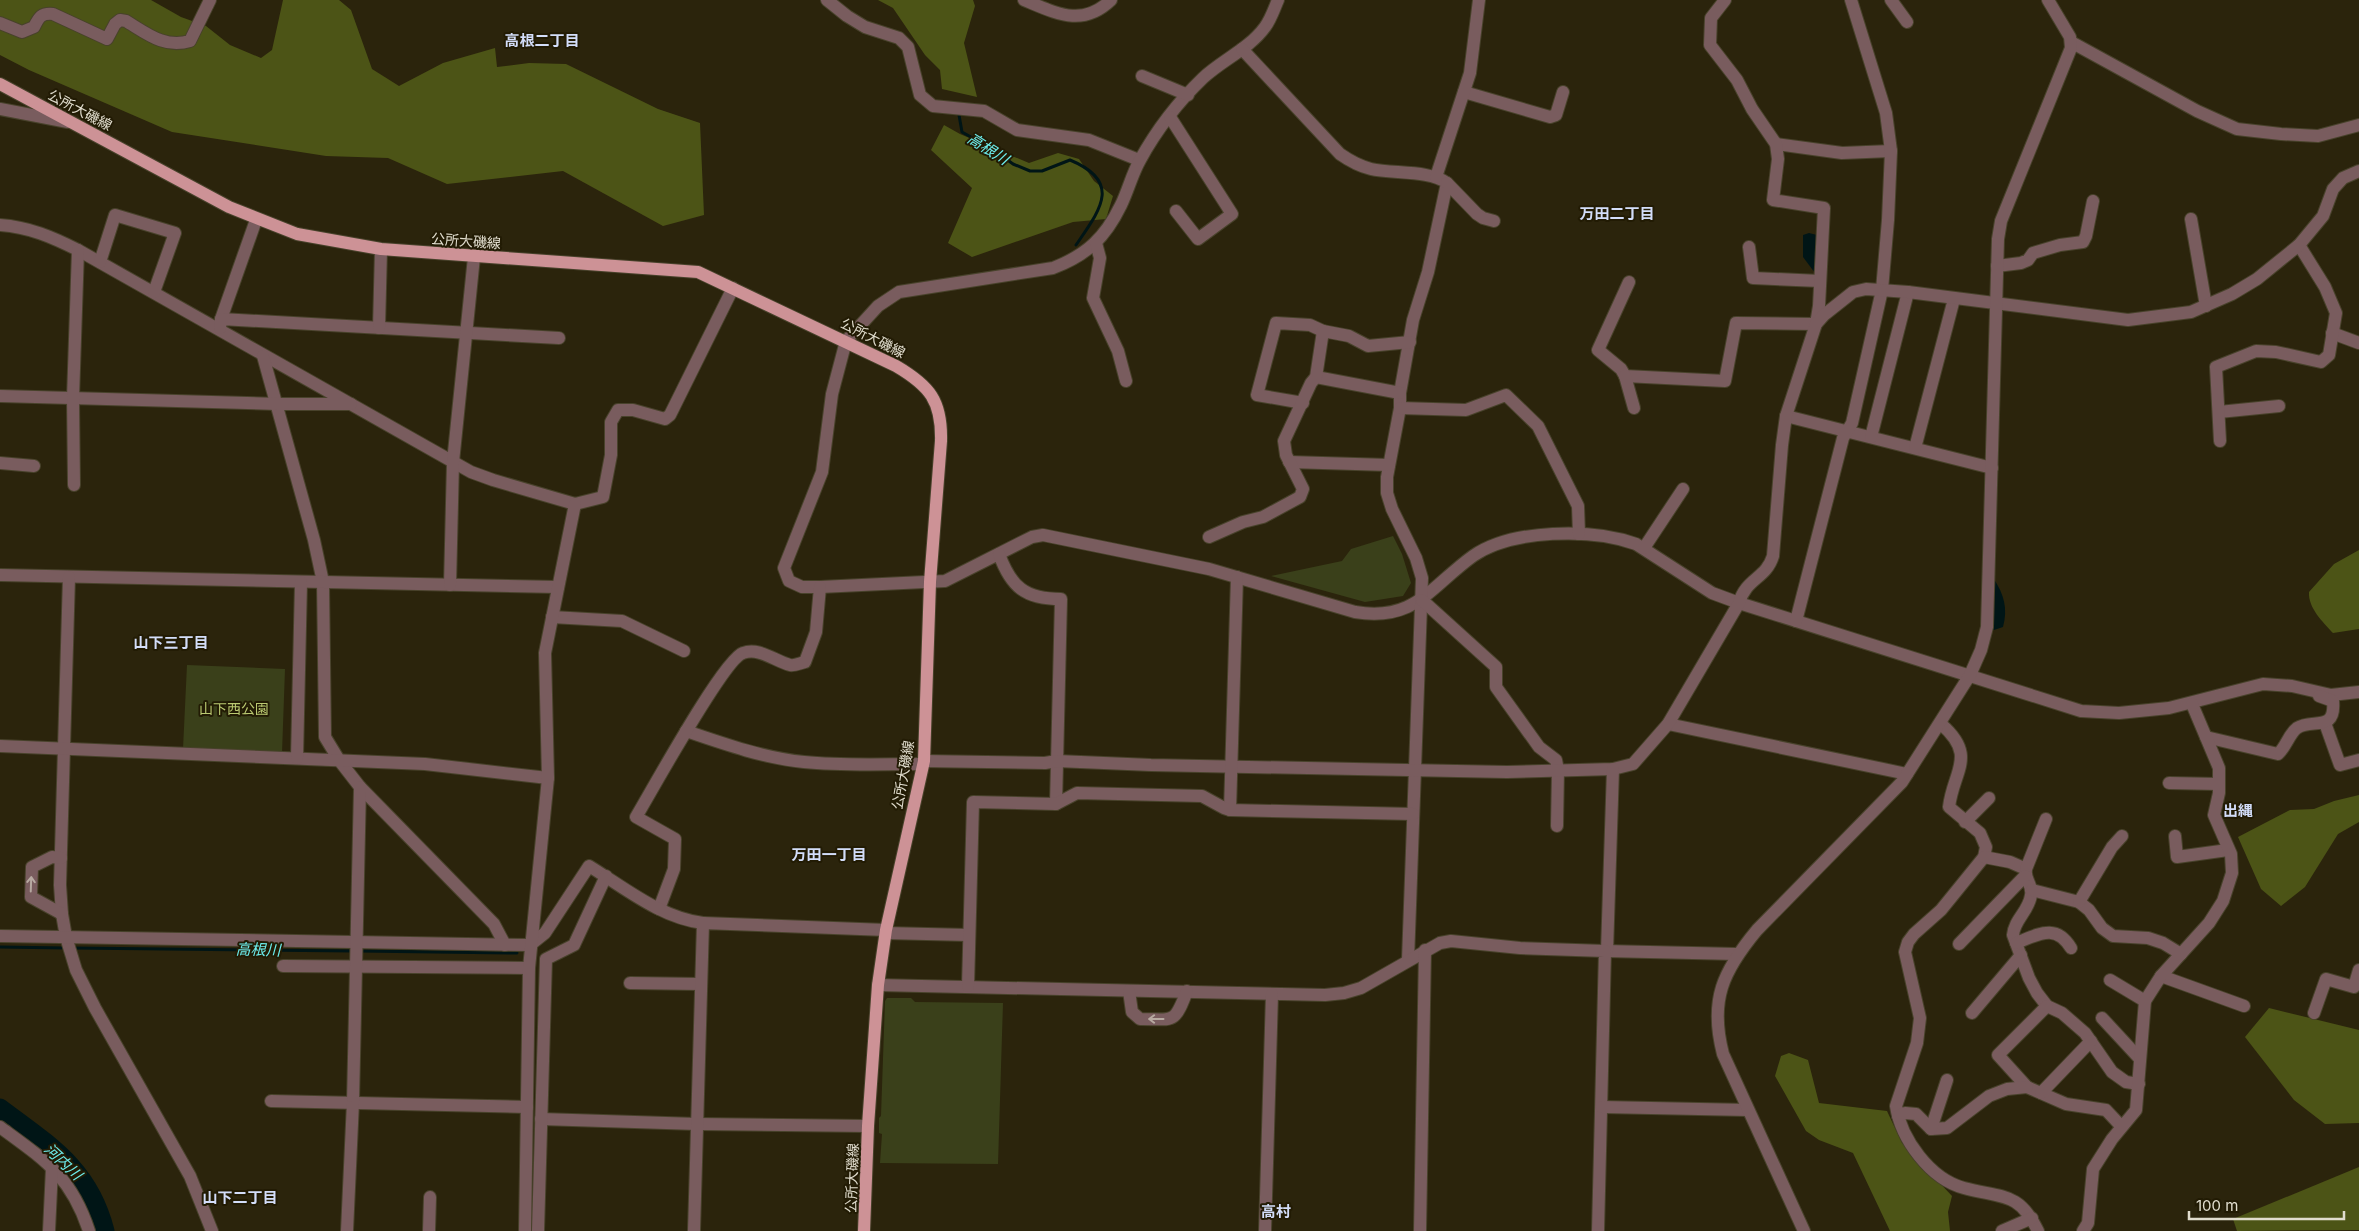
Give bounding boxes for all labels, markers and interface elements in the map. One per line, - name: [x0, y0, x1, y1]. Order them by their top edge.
- district label: 高根二丁目: [504, 31, 580, 50]
- street label: 公所大磯線: [45, 86, 115, 133]
- water label: 高根川: [964, 129, 1014, 170]
- district label: 万田二丁目: [1579, 204, 1655, 223]
- street label: 公所大磯線: [431, 230, 502, 251]
- street label: 公所大磯線: [838, 314, 908, 361]
- district label: 山下三丁目: [133, 633, 209, 652]
- park label: 山下西公園: [199, 700, 269, 717]
- street label: 公所大磯線: [888, 739, 917, 811]
- district label: 出縄: [2223, 801, 2253, 820]
- district label: 万田一丁目: [791, 845, 867, 864]
- one-way arrow: [26, 876, 36, 892]
- water label: 高根川: [235, 940, 283, 959]
- one-way arrow: [1149, 1014, 1165, 1024]
- water label: 河内川: [40, 1139, 88, 1185]
- street label: 公所大磯線: [842, 1143, 861, 1213]
- district label: 山下二丁目: [202, 1188, 278, 1207]
- scale bar: [2189, 1188, 2344, 1220]
- text: 100 m: [2196, 1196, 2238, 1215]
- district label: 高村: [1261, 1202, 1291, 1221]

